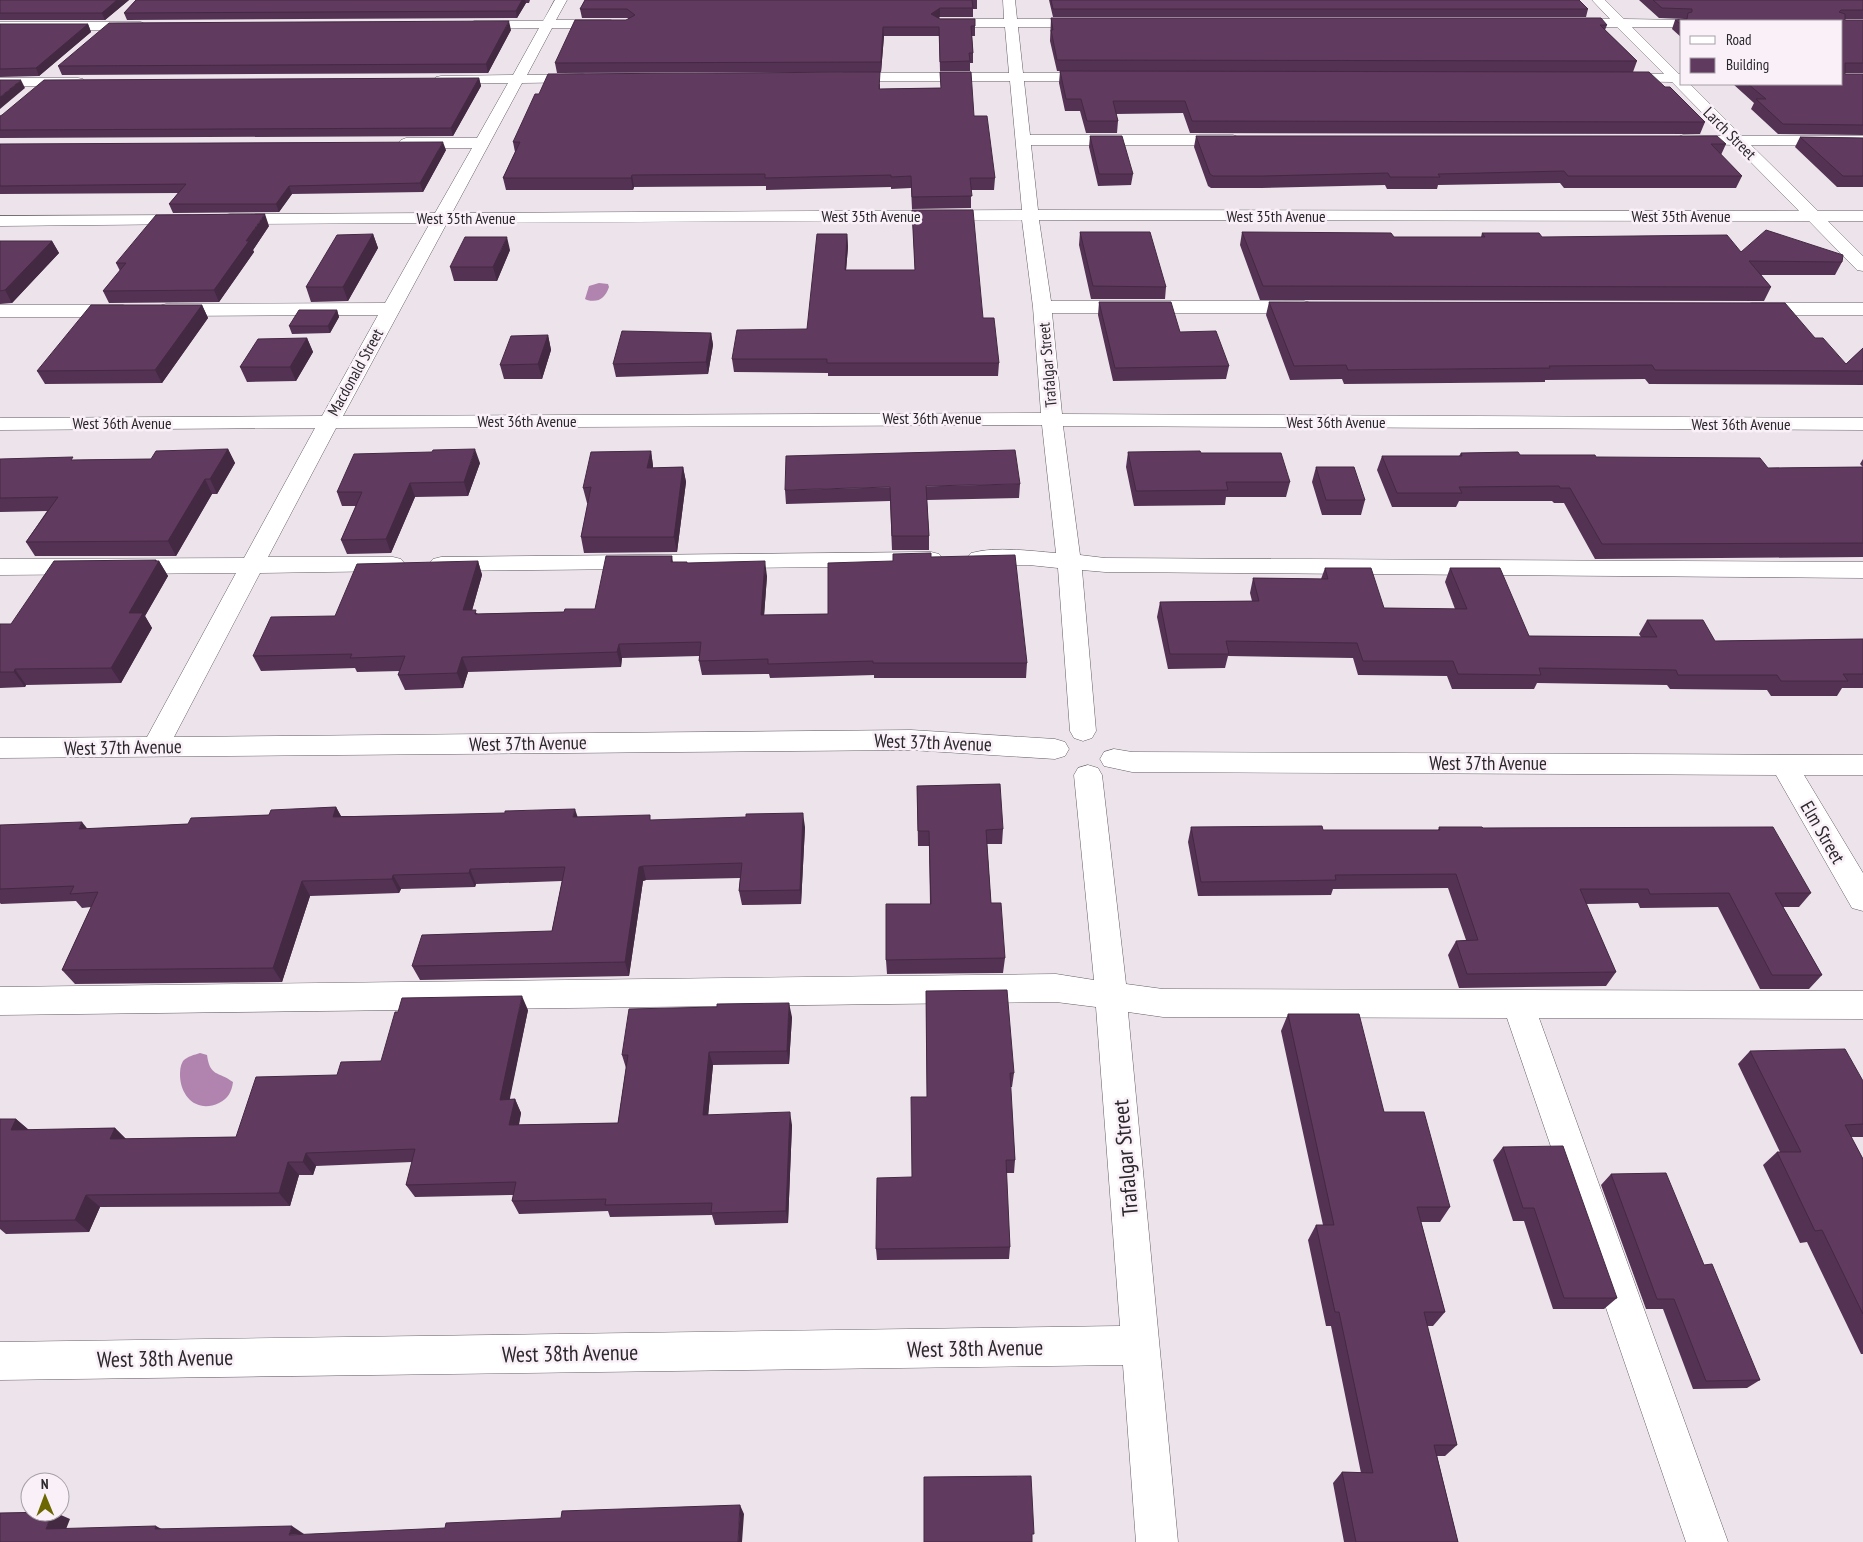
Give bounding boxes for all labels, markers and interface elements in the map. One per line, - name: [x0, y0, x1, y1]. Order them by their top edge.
- legend: [1680, 20, 1843, 85]
- text: Road: [1726, 30, 1752, 49]
- text: Building: [1726, 55, 1769, 74]
- street label: Larch Street: [1699, 102, 1761, 164]
- street label: West 35th Avenue: [821, 206, 921, 226]
- street label: West 35th Avenue: [1226, 206, 1326, 226]
- street label: West 35th Avenue: [1631, 206, 1731, 226]
- street label: West 35th Avenue: [416, 208, 516, 228]
- street label: Trafalgar Street: [1033, 321, 1061, 408]
- street label: Macdonald Street: [323, 324, 387, 419]
- street label: West 36th Avenue: [882, 408, 982, 428]
- street label: West 36th Avenue: [477, 411, 577, 431]
- street label: West 36th Avenue: [1286, 412, 1386, 432]
- street label: West 36th Avenue: [72, 413, 172, 433]
- street label: West 36th Avenue: [1691, 414, 1791, 434]
- street label: West 37th Avenue: [874, 728, 992, 756]
- street label: West 37th Avenue: [469, 730, 587, 756]
- street label: West 37th Avenue: [64, 734, 182, 760]
- street label: West 37th Avenue: [1429, 751, 1547, 775]
- street label: Elm Street: [1796, 796, 1851, 868]
- street label: Trafalgar Street: [1106, 1099, 1144, 1217]
- street label: West 38th Avenue: [907, 1333, 1043, 1363]
- street label: West 38th Avenue: [502, 1338, 638, 1368]
- street label: West 38th Avenue: [97, 1343, 233, 1373]
- north arrow: [20, 1472, 70, 1522]
- text: N: [41, 1475, 49, 1493]

